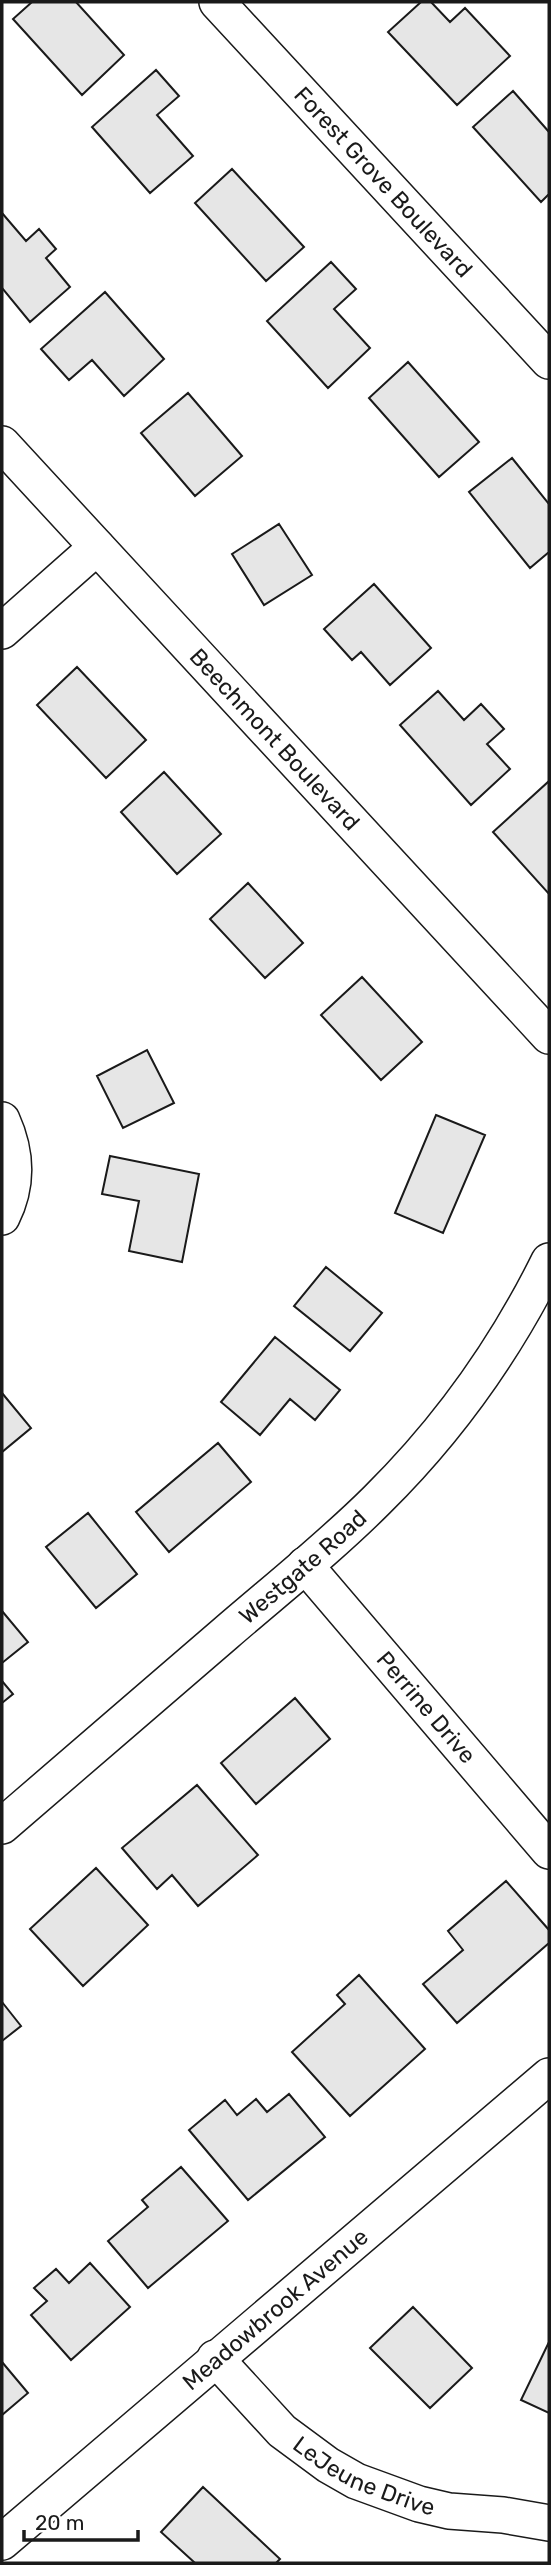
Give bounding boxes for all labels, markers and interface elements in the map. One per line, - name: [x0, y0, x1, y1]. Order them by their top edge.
- street label: Forest Grove Boulevard: [288, 81, 478, 283]
- street label: Beechmont Boulevard: [184, 642, 366, 836]
- street label: Westgate Road: [233, 1504, 372, 1630]
- street label: Perrine Drive: [371, 1646, 482, 1769]
- street label: Meadowbrook Avenue: [177, 2222, 374, 2396]
- street label: LeJeune Drive: [288, 2430, 438, 2521]
- scale bar: [24, 2498, 138, 2542]
- text: 20 m: [35, 2510, 84, 2535]

